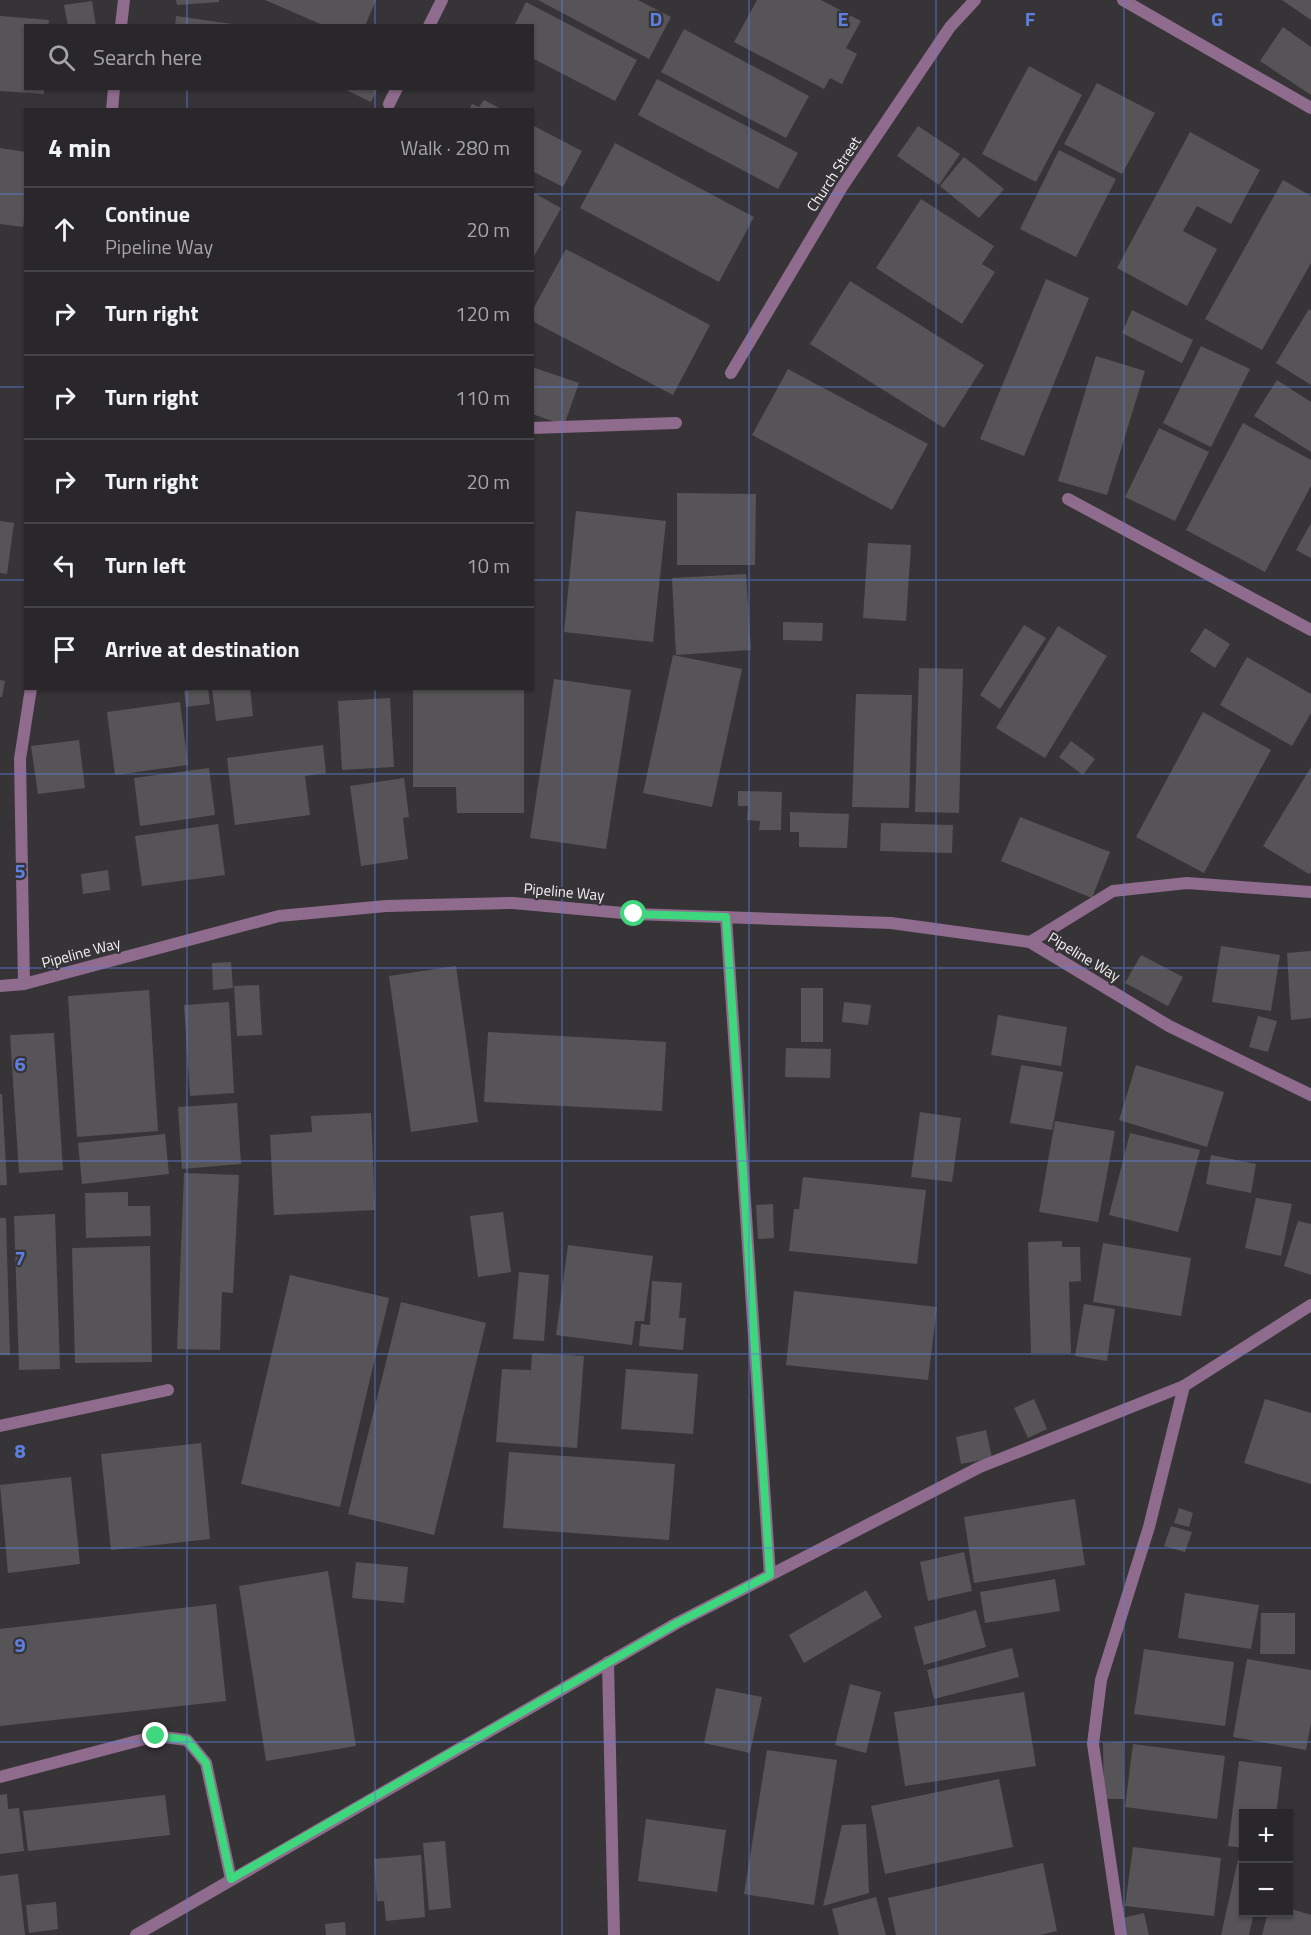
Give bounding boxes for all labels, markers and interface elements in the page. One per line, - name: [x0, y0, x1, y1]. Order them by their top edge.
- text: D: [650, 3, 662, 34]
- text: E: [837, 3, 849, 34]
- text: F: [1025, 3, 1036, 34]
- text: G: [1211, 3, 1223, 34]
- search box: [24, 24, 534, 90]
- text: Search here: [93, 40, 202, 74]
- icon: search: [45, 41, 78, 74]
- text: 4 min: [48, 128, 111, 167]
- street label: Church Street: [801, 131, 867, 216]
- text: Walk · 280 m: [401, 132, 510, 163]
- text: Continue: [105, 197, 190, 231]
- icon: ahead: [48, 213, 81, 246]
- text: 20 m: [466, 214, 510, 245]
- text: Pipeline Way: [105, 231, 213, 262]
- text: Turn right: [105, 296, 199, 330]
- icon: right: [48, 297, 81, 330]
- text: 120 m: [455, 298, 510, 329]
- text: Turn right: [105, 380, 199, 414]
- icon: right: [48, 381, 81, 414]
- text: 110 m: [455, 382, 510, 413]
- text: Turn right: [105, 464, 199, 498]
- icon: right: [48, 465, 81, 498]
- text: 20 m: [466, 466, 510, 497]
- text: Turn left: [105, 548, 186, 582]
- icon: left: [48, 549, 81, 582]
- text: 10 m: [466, 550, 510, 581]
- text: Arrive at destination: [105, 632, 300, 666]
- icon: arrive: [48, 633, 81, 666]
- text: 5: [14, 855, 26, 886]
- street label: Pipeline Way: [523, 877, 605, 906]
- route start: [620, 900, 646, 926]
- street label: Pipeline Way: [1044, 926, 1125, 987]
- street label: Pipeline Way: [39, 931, 123, 974]
- text: 6: [14, 1048, 26, 1079]
- text: 7: [14, 1242, 26, 1273]
- text: 8: [14, 1435, 26, 1466]
- text: 9: [14, 1629, 26, 1660]
- route end: [142, 1722, 168, 1748]
- map controls: [1239, 1809, 1293, 1917]
- button: +: [1239, 1809, 1293, 1863]
- button: −: [1239, 1863, 1293, 1917]

